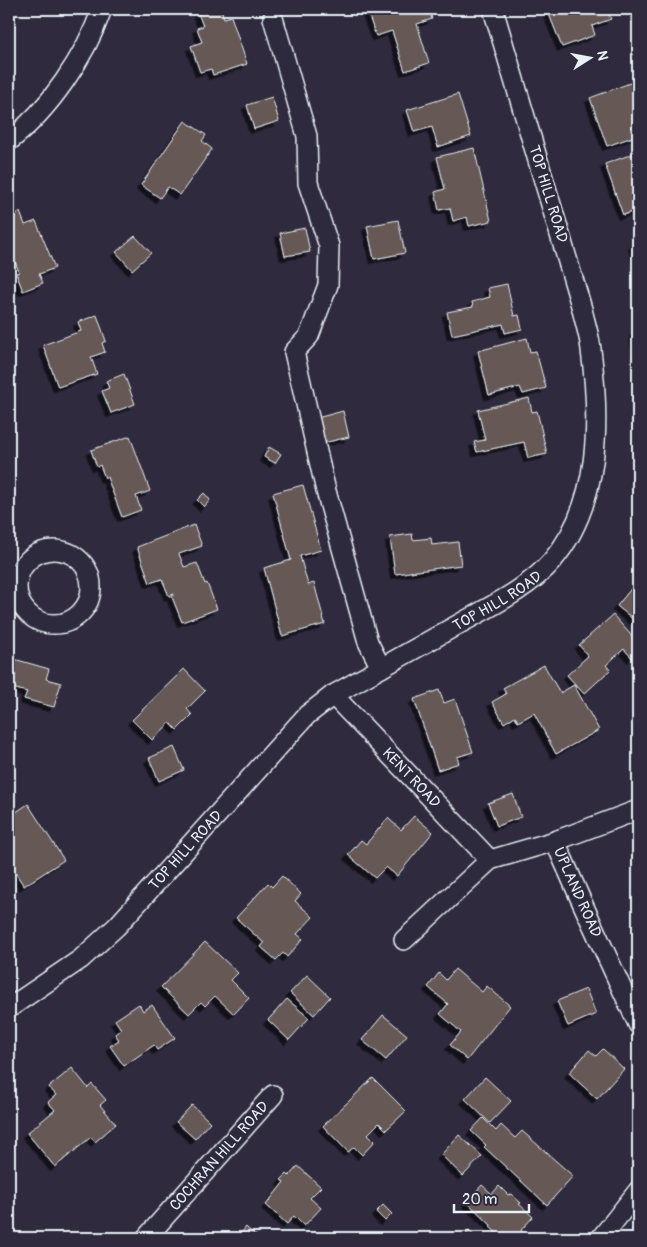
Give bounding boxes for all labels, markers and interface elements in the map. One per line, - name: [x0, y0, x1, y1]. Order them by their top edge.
- north arrow: [564, 32, 614, 82]
- text: N: [593, 49, 612, 62]
- street label: TOP HILL ROAD: [524, 143, 572, 245]
- street label: TOP HILL ROAD: [449, 567, 546, 635]
- street label: KENT ROAD: [378, 743, 445, 812]
- street label: TOP HILL ROAD: [145, 806, 226, 894]
- street label: UPLAND ROAD: [549, 844, 606, 940]
- street label: COCHRAN HILL ROAD: [165, 1097, 273, 1214]
- scale bar: [454, 1182, 530, 1214]
- text: 20 m: [462, 1190, 497, 1209]

